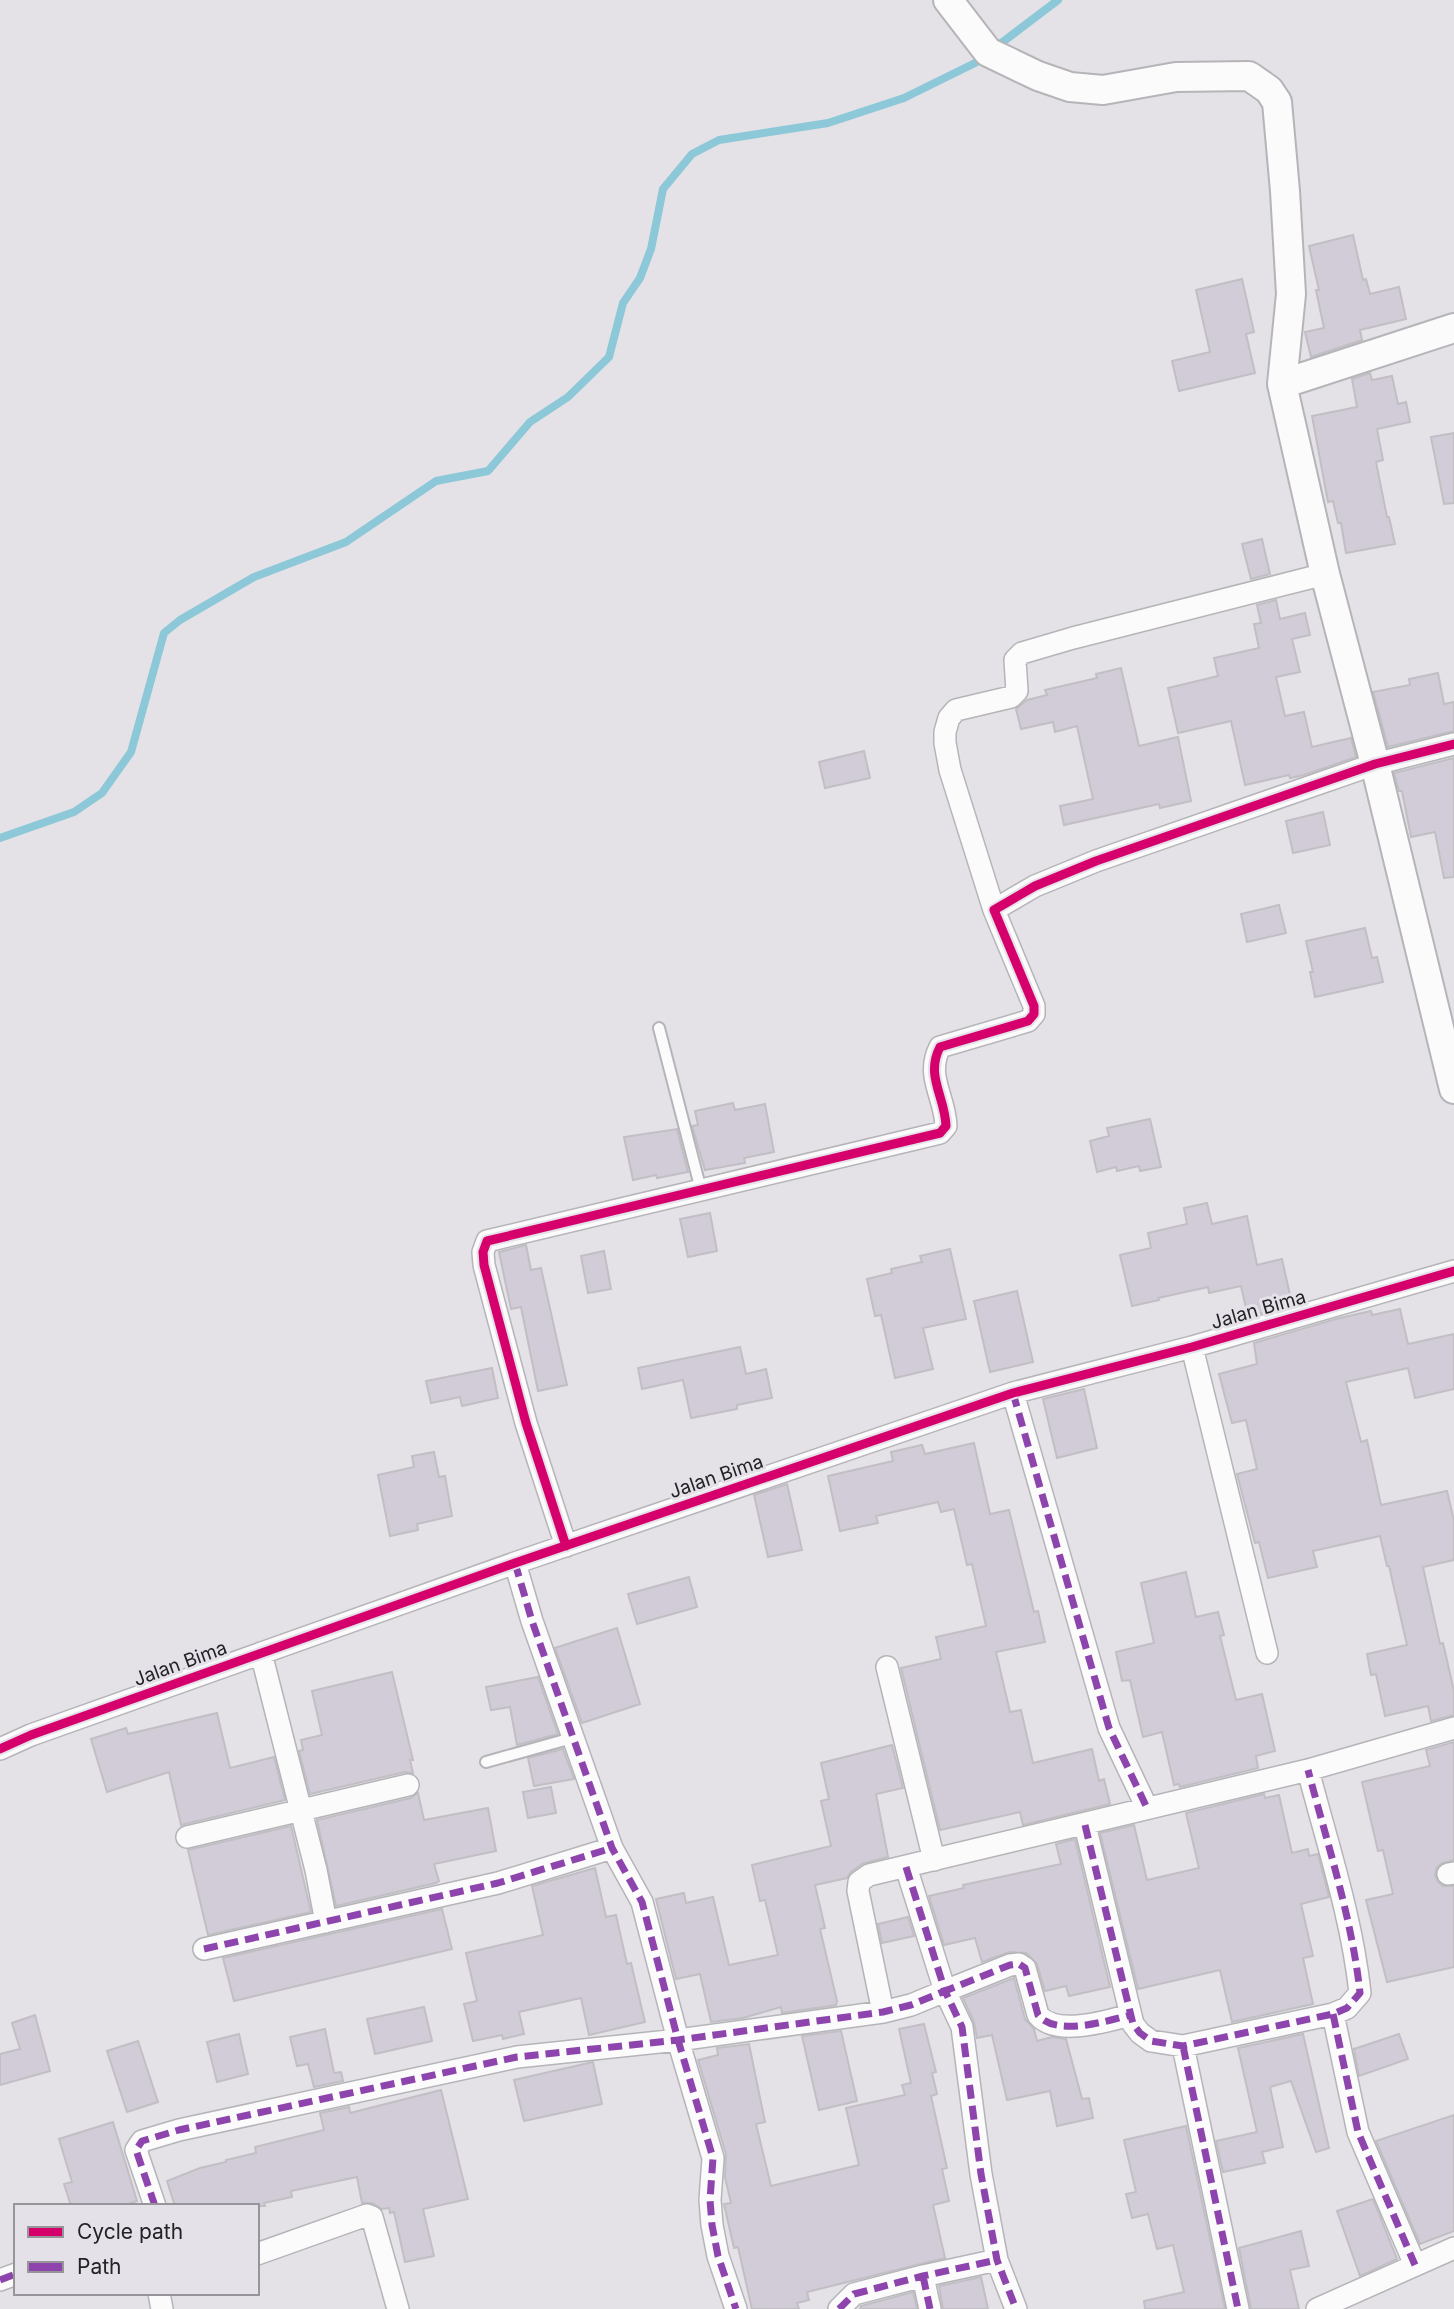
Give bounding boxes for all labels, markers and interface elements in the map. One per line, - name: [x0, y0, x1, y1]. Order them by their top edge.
- street label: Jalan Bima: [1208, 1285, 1308, 1334]
- street label: Jalan Bima: [666, 1450, 766, 1503]
- street label: Jalan Bima: [130, 1636, 230, 1691]
- legend: [14, 2204, 259, 2295]
- text: Cycle path: [77, 2219, 183, 2244]
- text: Path: [77, 2254, 122, 2279]

